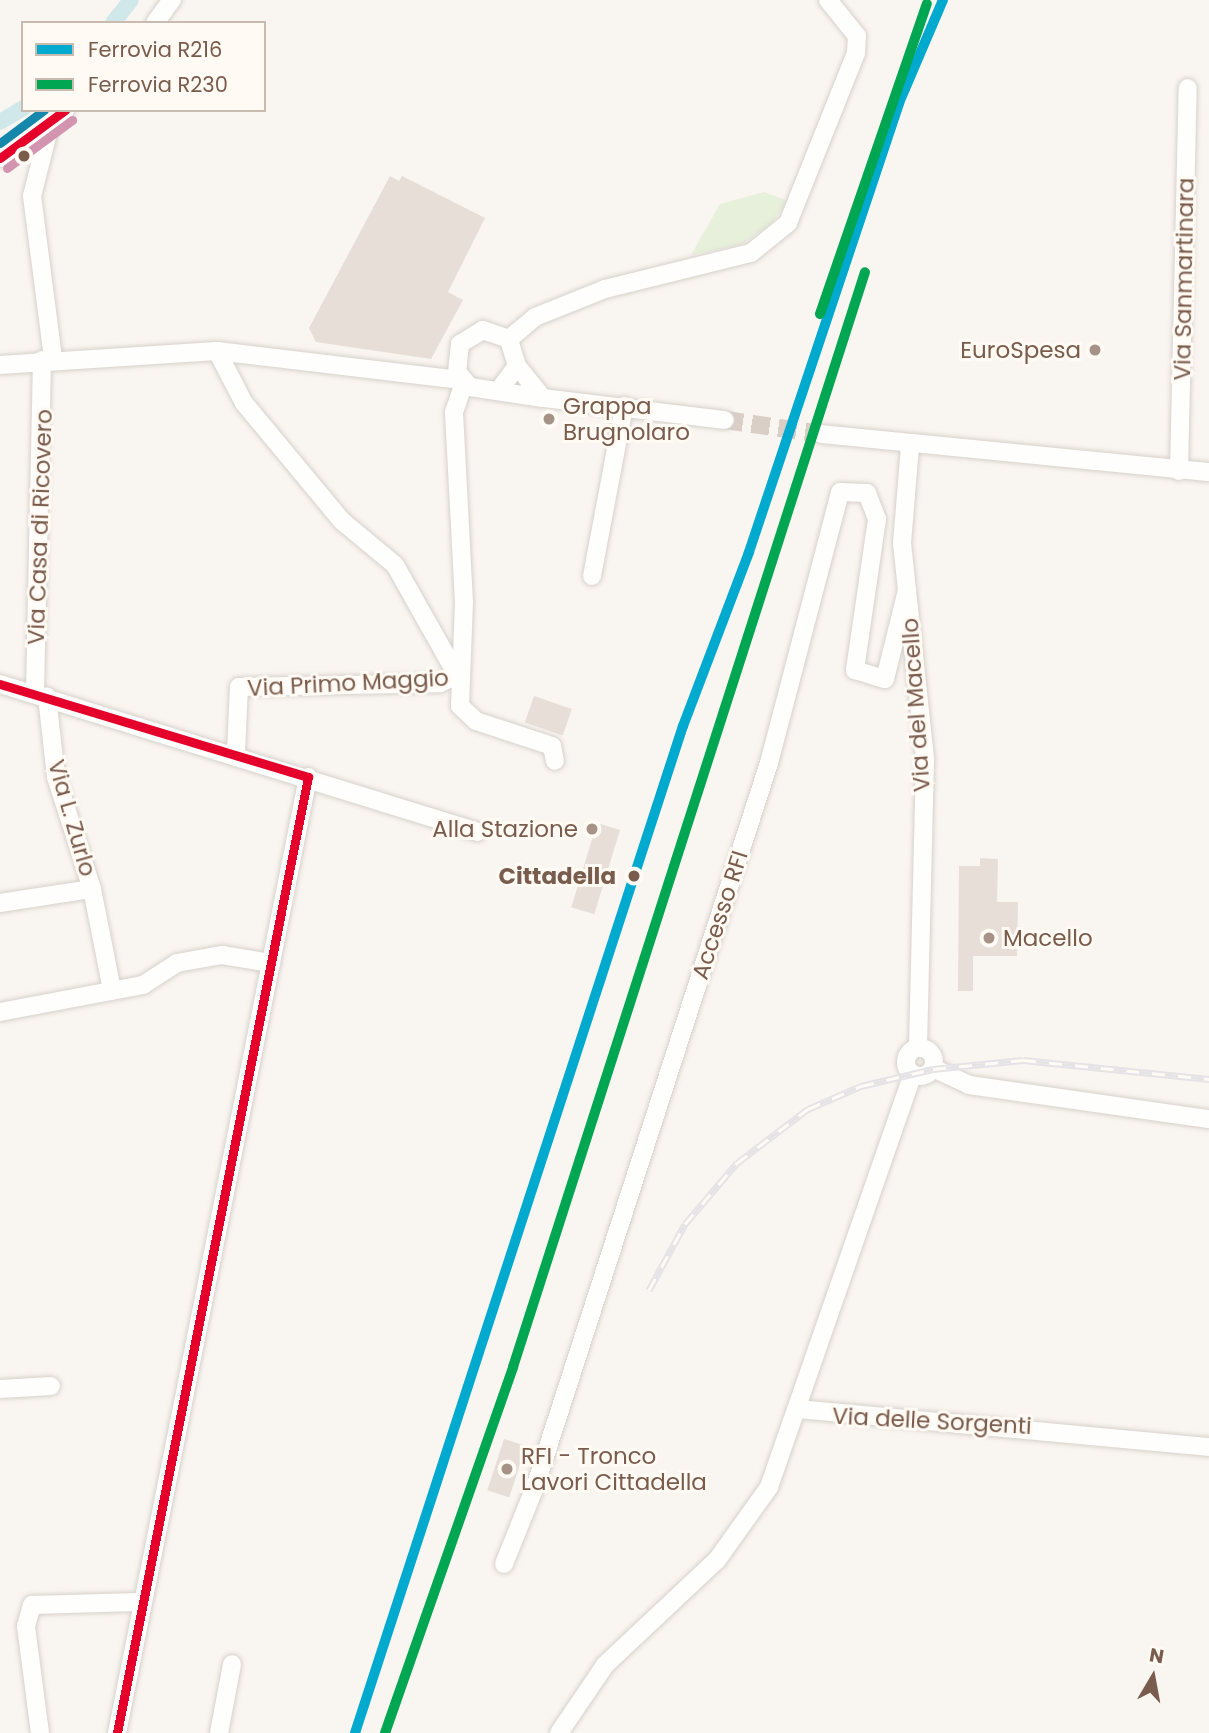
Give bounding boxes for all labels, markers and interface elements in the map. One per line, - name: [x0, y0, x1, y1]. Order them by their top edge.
- legend: [21, 21, 266, 112]
- text: Ferrovia R216: [88, 35, 222, 64]
- text: Ferrovia R230: [88, 70, 228, 99]
- unlabelled marker: [17, 149, 31, 163]
- street label: Via Sanmartinara: [1168, 177, 1200, 381]
- place label: EuroSpesa: [960, 336, 1081, 364]
- marker: EuroSpesa: [1087, 342, 1103, 358]
- place label: Grappa Brugnolaro: [563, 392, 690, 446]
- street label: Via Casa di Ricovero: [22, 409, 58, 645]
- marker: Grappa Brugnolaro: [541, 411, 557, 427]
- street label: Via del Macello: [896, 617, 936, 793]
- street label: Via Primo Maggio: [247, 664, 449, 702]
- street label: Via L. Zurlo: [42, 757, 102, 879]
- place label: Alla Stazione: [432, 815, 578, 843]
- marker: Alla Stazione: [584, 821, 600, 837]
- street label: Accesso RFI: [686, 847, 754, 983]
- place label: Cittadella: [498, 862, 616, 890]
- marker: Cittadella: [623, 865, 645, 887]
- place label: Macello: [1003, 924, 1093, 952]
- marker: Macello: [981, 930, 997, 946]
- street label: Via delle Sorgenti: [832, 1402, 1032, 1440]
- place label: RFI - Tronco Lavori Cittadella: [521, 1442, 707, 1496]
- marker: RFI - Tronco Lavori Cittadella: [499, 1461, 515, 1477]
- text: N: [1147, 1641, 1166, 1670]
- north arrow: [1118, 1642, 1188, 1712]

